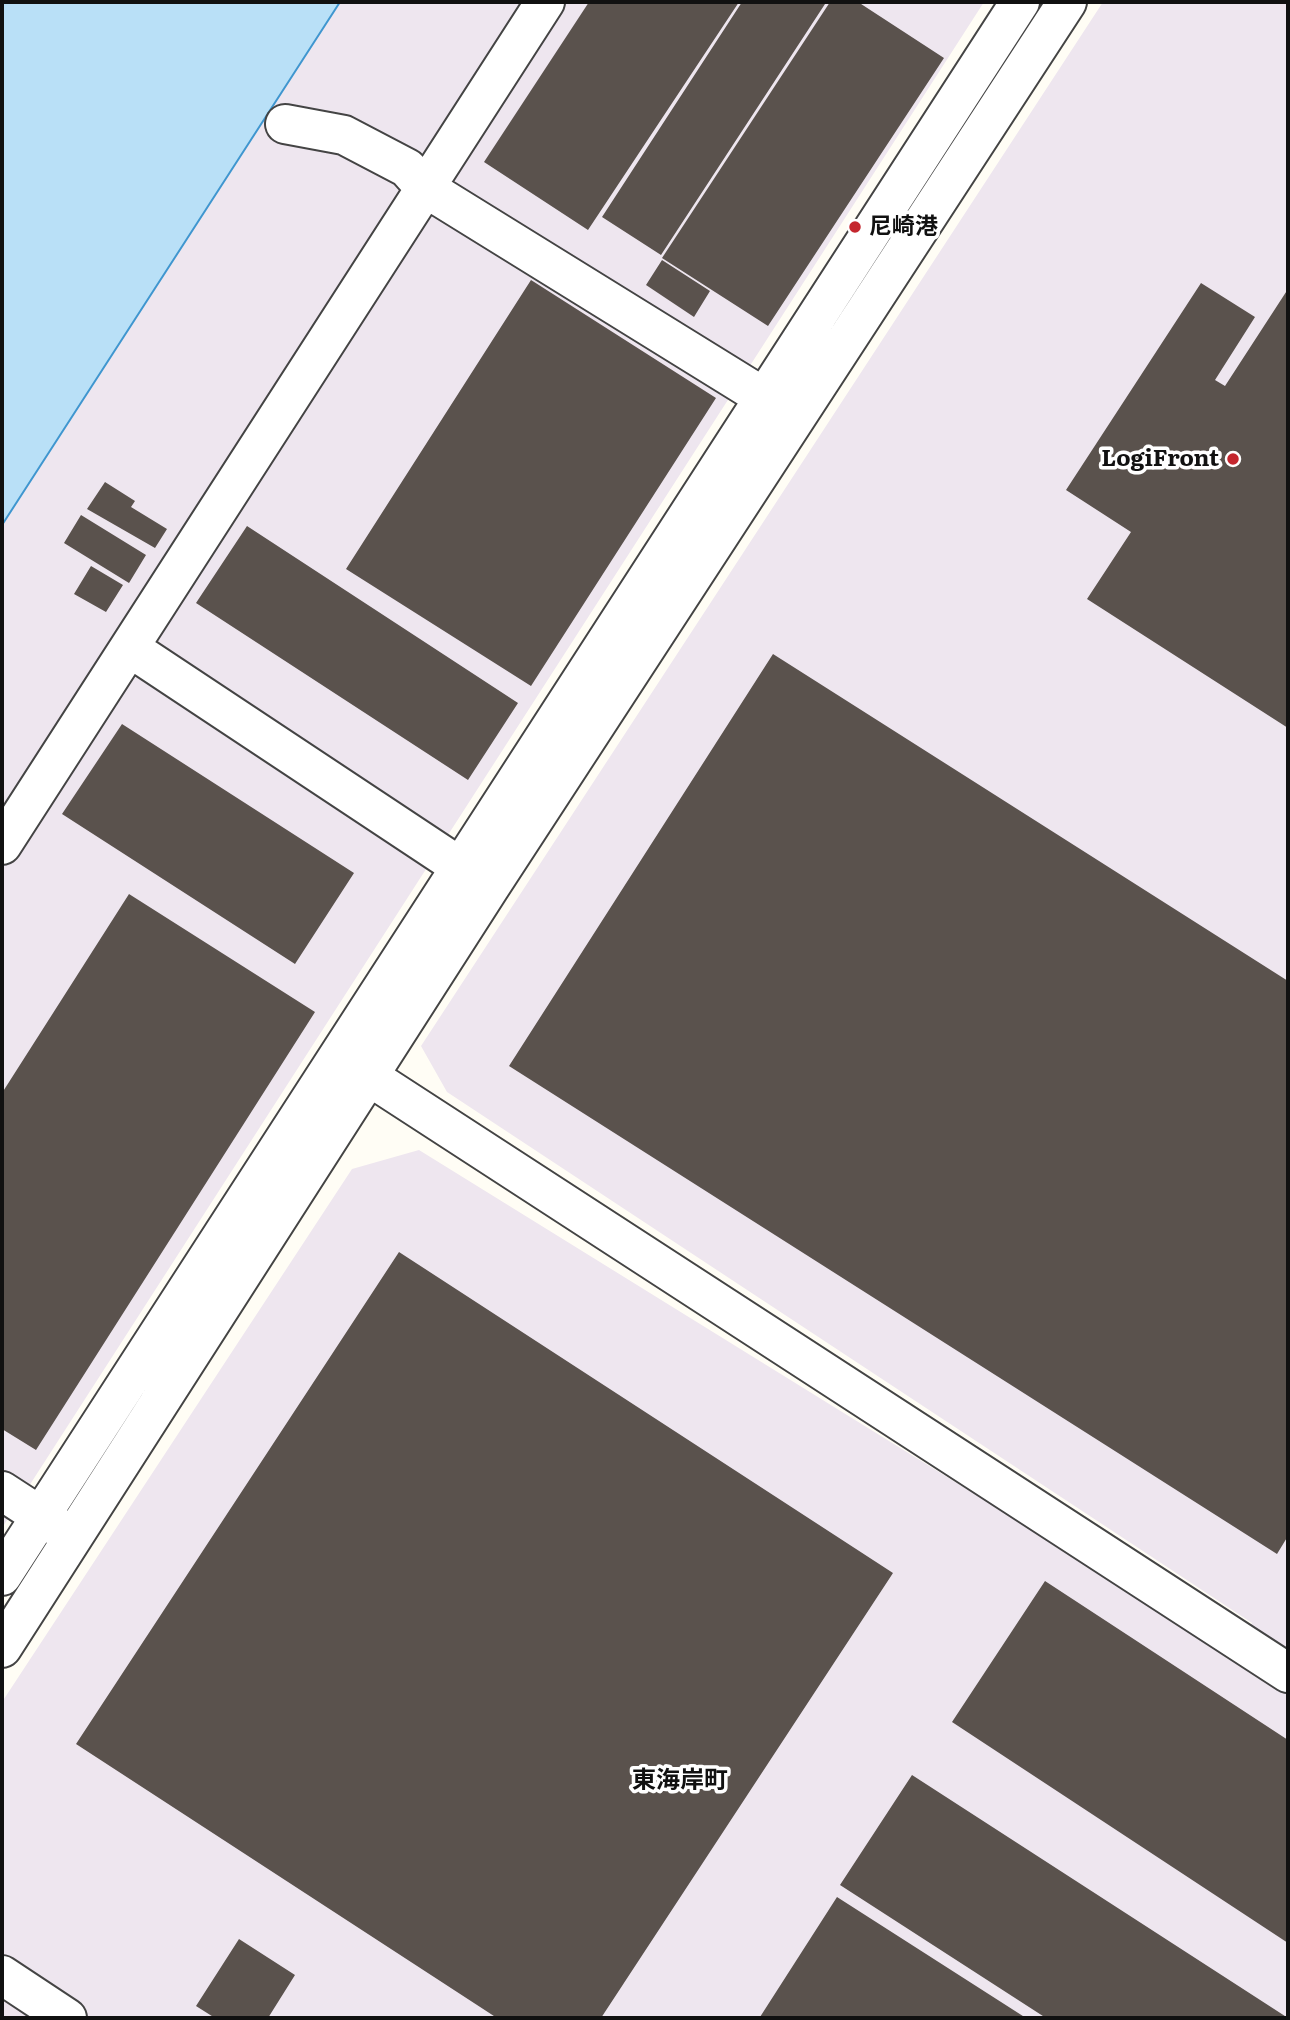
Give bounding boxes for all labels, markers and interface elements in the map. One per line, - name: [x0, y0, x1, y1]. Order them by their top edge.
- place label: 尼崎港: [869, 213, 938, 241]
- marker: 尼崎港: [847, 219, 863, 235]
- place label: LogiFront: [1101, 445, 1219, 473]
- marker: LogiFront: [1225, 451, 1241, 467]
- district label: 東海岸町: [632, 1767, 728, 1795]

